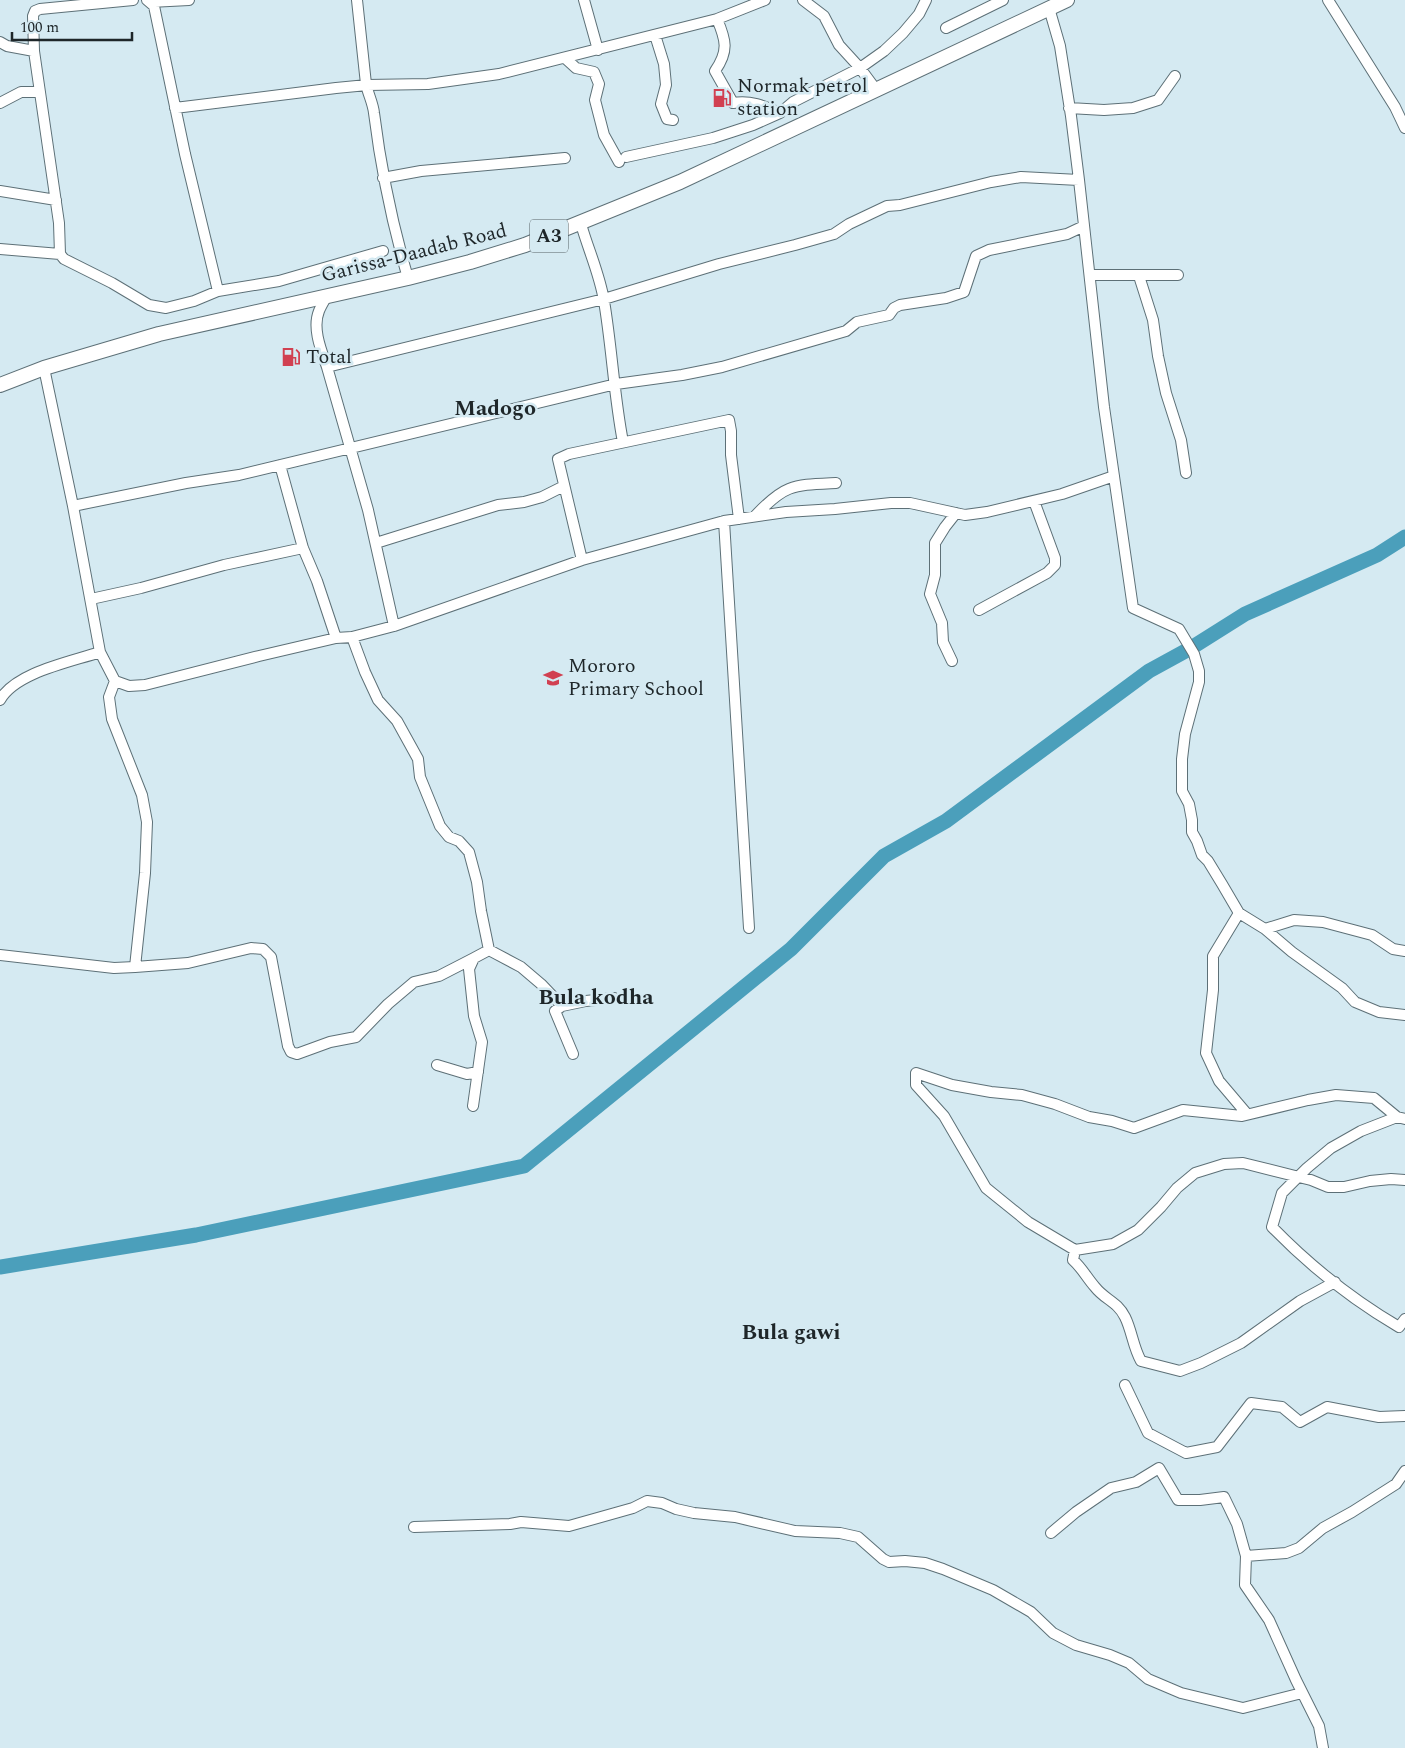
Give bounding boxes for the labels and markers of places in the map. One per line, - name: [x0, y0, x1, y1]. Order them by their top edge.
- place label: Normak petrol station: [737, 71, 868, 124]
- fuel station icon: Normak petrol station: [711, 87, 733, 109]
- place label: Total: [306, 342, 352, 372]
- fuel station icon: Total: [280, 346, 302, 368]
- place label: Mororo Primary School: [568, 651, 704, 704]
- school or university icon: Mororo Primary School: [542, 667, 564, 689]

